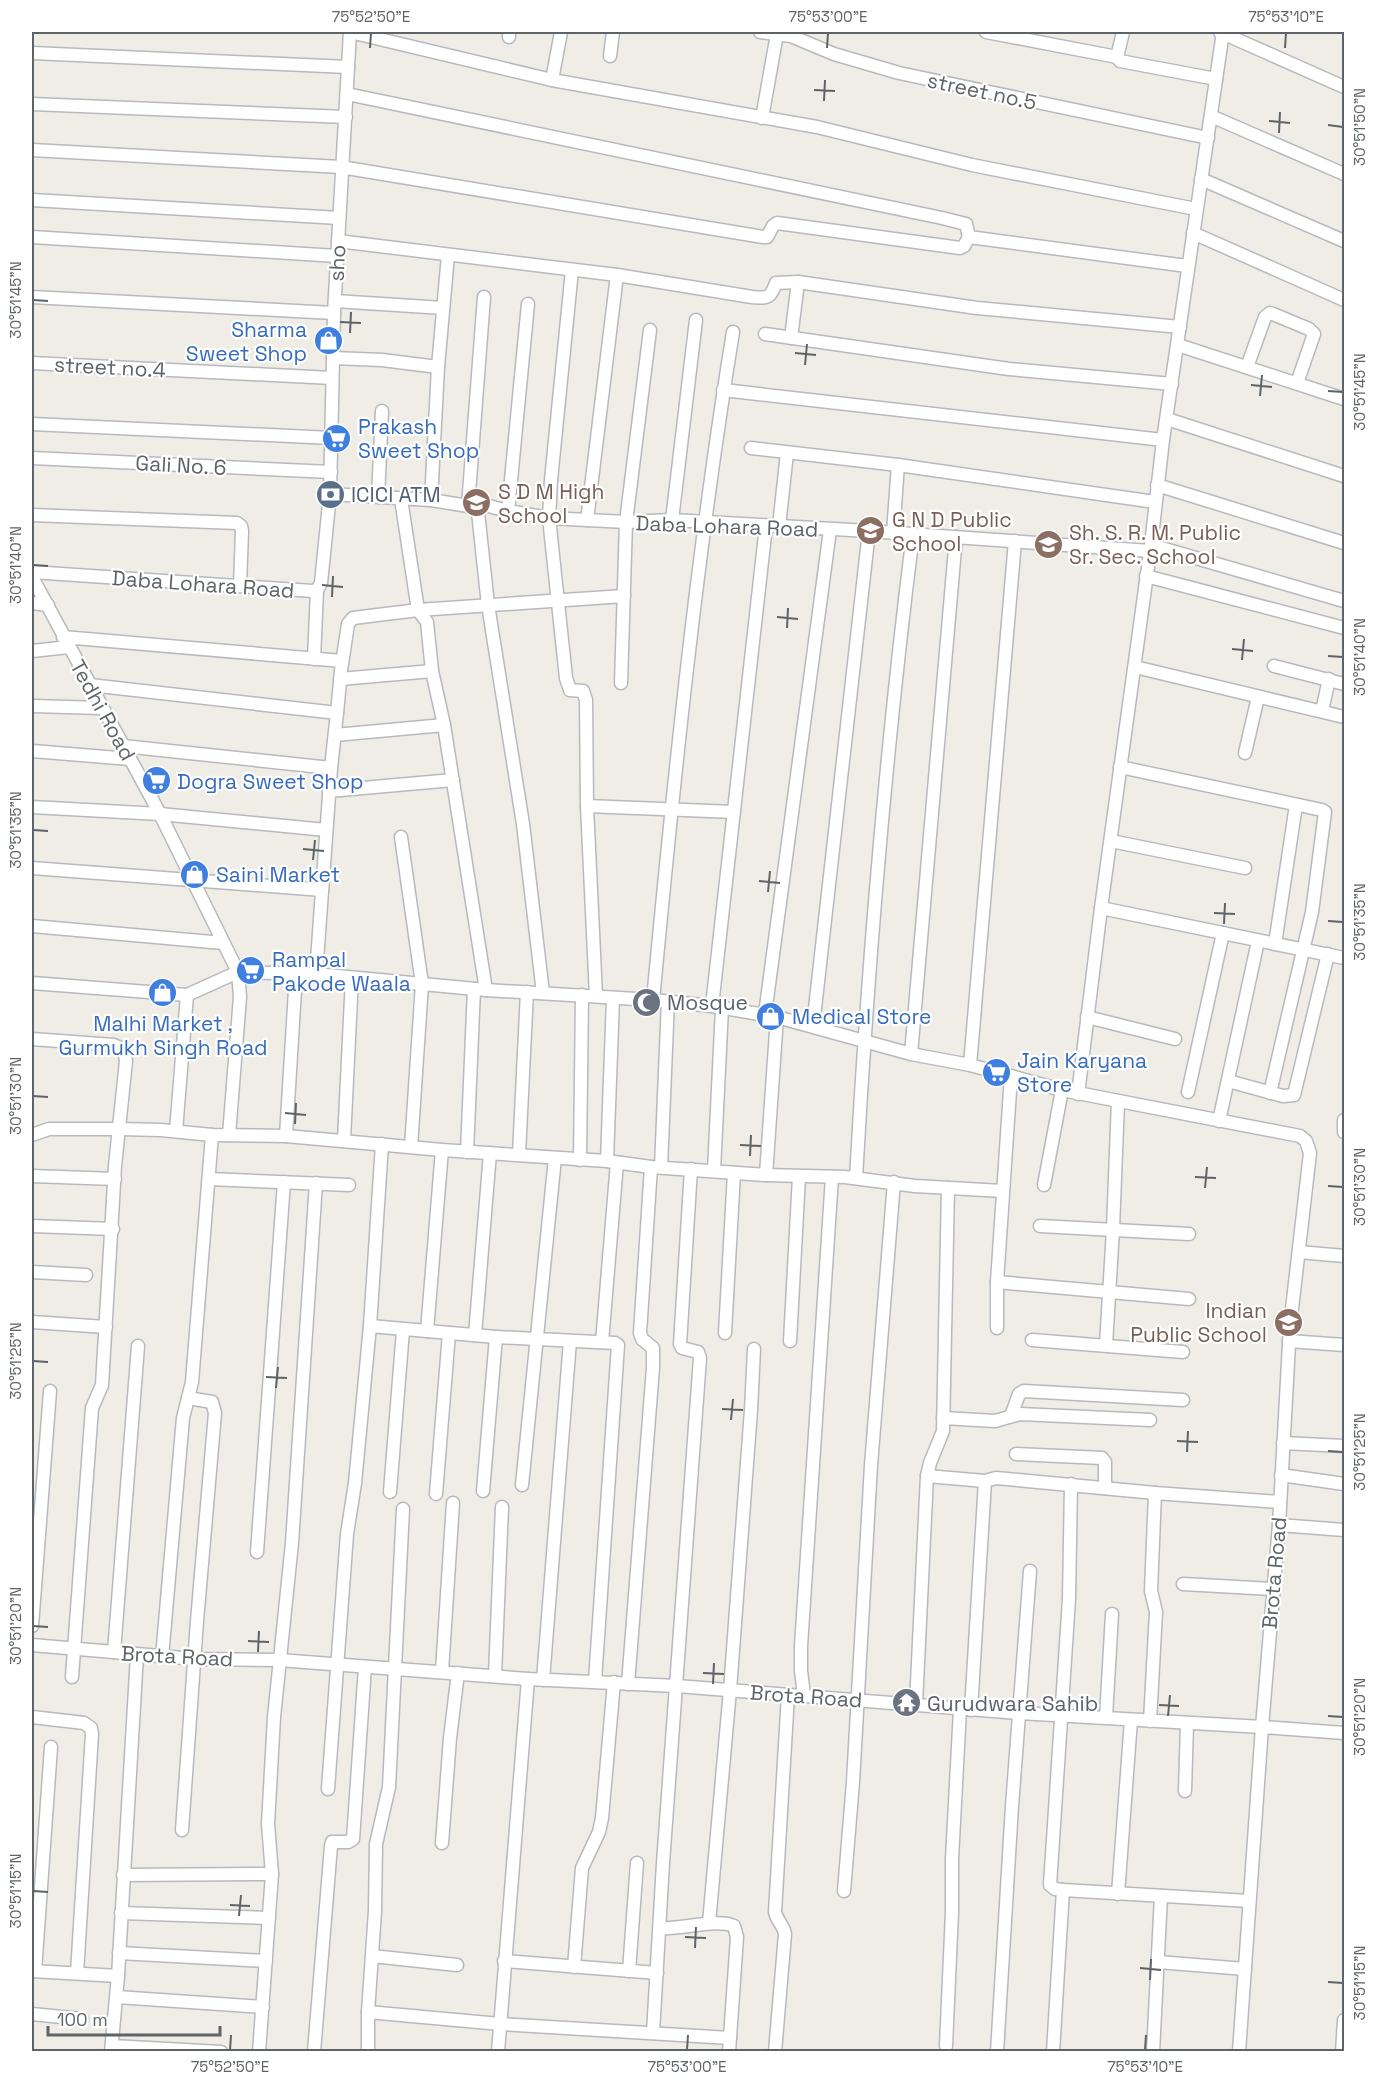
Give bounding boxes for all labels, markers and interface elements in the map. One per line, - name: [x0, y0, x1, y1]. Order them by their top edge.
- text: 75°52'50"E: [332, 7, 410, 26]
- text: 75°53'00"E: [788, 7, 868, 26]
- text: 75°53'10"E: [1248, 7, 1324, 26]
- street label: street no.5: [925, 66, 1039, 116]
- text: 30°51'50"N: [1350, 88, 1369, 166]
- street label: sho: [323, 244, 351, 282]
- text: 30°51'45"N: [6, 261, 25, 339]
- place label: Sharma Sweet Shop: [186, 316, 307, 367]
- shop icon: Sharma Sweet Shop: [312, 325, 344, 357]
- street label: street no.4: [54, 351, 166, 383]
- text: 30°51'45"N: [1350, 353, 1369, 431]
- place label: Prakash Sweet Shop: [358, 413, 479, 464]
- supermarket icon: Prakash Sweet Shop: [321, 422, 353, 454]
- street label: Gali No. 6: [135, 449, 227, 481]
- bank icon: ICICI ATM: [314, 478, 346, 510]
- place label: S D M High School: [498, 478, 604, 529]
- place label: ICICI ATM: [351, 481, 441, 508]
- school or university icon: S D M High School: [461, 487, 493, 519]
- place label: G N D Public School: [892, 506, 1012, 557]
- street label: Daba Lohara Road: [635, 509, 819, 543]
- school or university icon: G N D Public School: [855, 515, 887, 547]
- place label: Sh. S. R. M. Public Sr. Sec. School: [1069, 519, 1241, 570]
- text: 30°51'40"N: [6, 526, 25, 604]
- school or university icon: Sh. S. R. M. Public Sr. Sec. School: [1032, 528, 1064, 560]
- street label: Daba Lohara Road: [111, 564, 295, 604]
- text: 30°51'40"N: [1350, 618, 1369, 696]
- street label: Tedhi Road: [64, 655, 142, 765]
- supermarket icon: Dogra Sweet Shop: [140, 765, 172, 797]
- place label: Dogra Sweet Shop: [177, 768, 364, 795]
- text: 30°51'35"N: [6, 791, 25, 869]
- shop icon: Saini Market: [179, 858, 211, 890]
- place label: Saini Market: [216, 861, 340, 888]
- text: 30°51'35"N: [1350, 883, 1369, 961]
- place label: Rampal Pakode Waala: [272, 946, 411, 997]
- supermarket icon: Rampal Pakode Waala: [235, 955, 267, 987]
- shop icon: Malhi Market , Gurmukh Singh Road: [147, 976, 179, 1008]
- mosque icon: Mosque: [630, 986, 662, 1018]
- place label: Mosque: [667, 989, 748, 1016]
- shop icon: Medical Store: [755, 1000, 787, 1032]
- place label: Medical Store: [792, 1003, 932, 1030]
- place label: Malhi Market , Gurmukh Singh Road: [58, 1010, 268, 1061]
- place label: Jain Karyana Store: [1017, 1047, 1147, 1098]
- supermarket icon: Jain Karyana Store: [980, 1056, 1012, 1088]
- text: 30°51'30"N: [6, 1057, 25, 1135]
- text: 30°51'30"N: [1350, 1148, 1369, 1226]
- place label: Indian Public School: [1130, 1297, 1267, 1348]
- school or university icon: Indian Public School: [1272, 1306, 1304, 1338]
- text: 30°51'25"N: [6, 1322, 25, 1400]
- text: 30°51'25"N: [1350, 1413, 1369, 1491]
- street label: Brota Road: [1256, 1516, 1292, 1630]
- text: 30°51'20"N: [6, 1587, 25, 1665]
- street label: Brota Road: [120, 1640, 234, 1672]
- text: 30°51'20"N: [1350, 1678, 1369, 1756]
- street label: Brota Road: [749, 1679, 863, 1713]
- temple icon: Gurudwara Sahib: [890, 1687, 922, 1719]
- place label: Gurudwara Sahib: [927, 1690, 1098, 1717]
- text: 30°51'15"N: [6, 1854, 25, 1928]
- text: 30°51'15"N: [1350, 1946, 1369, 2020]
- scale bar: [48, 1999, 220, 2037]
- text: 100 m: [57, 2008, 108, 2031]
- text: 75°52'50"E: [191, 2057, 269, 2076]
- text: 75°53'00"E: [647, 2057, 727, 2076]
- text: 75°53'10"E: [1107, 2057, 1183, 2076]

